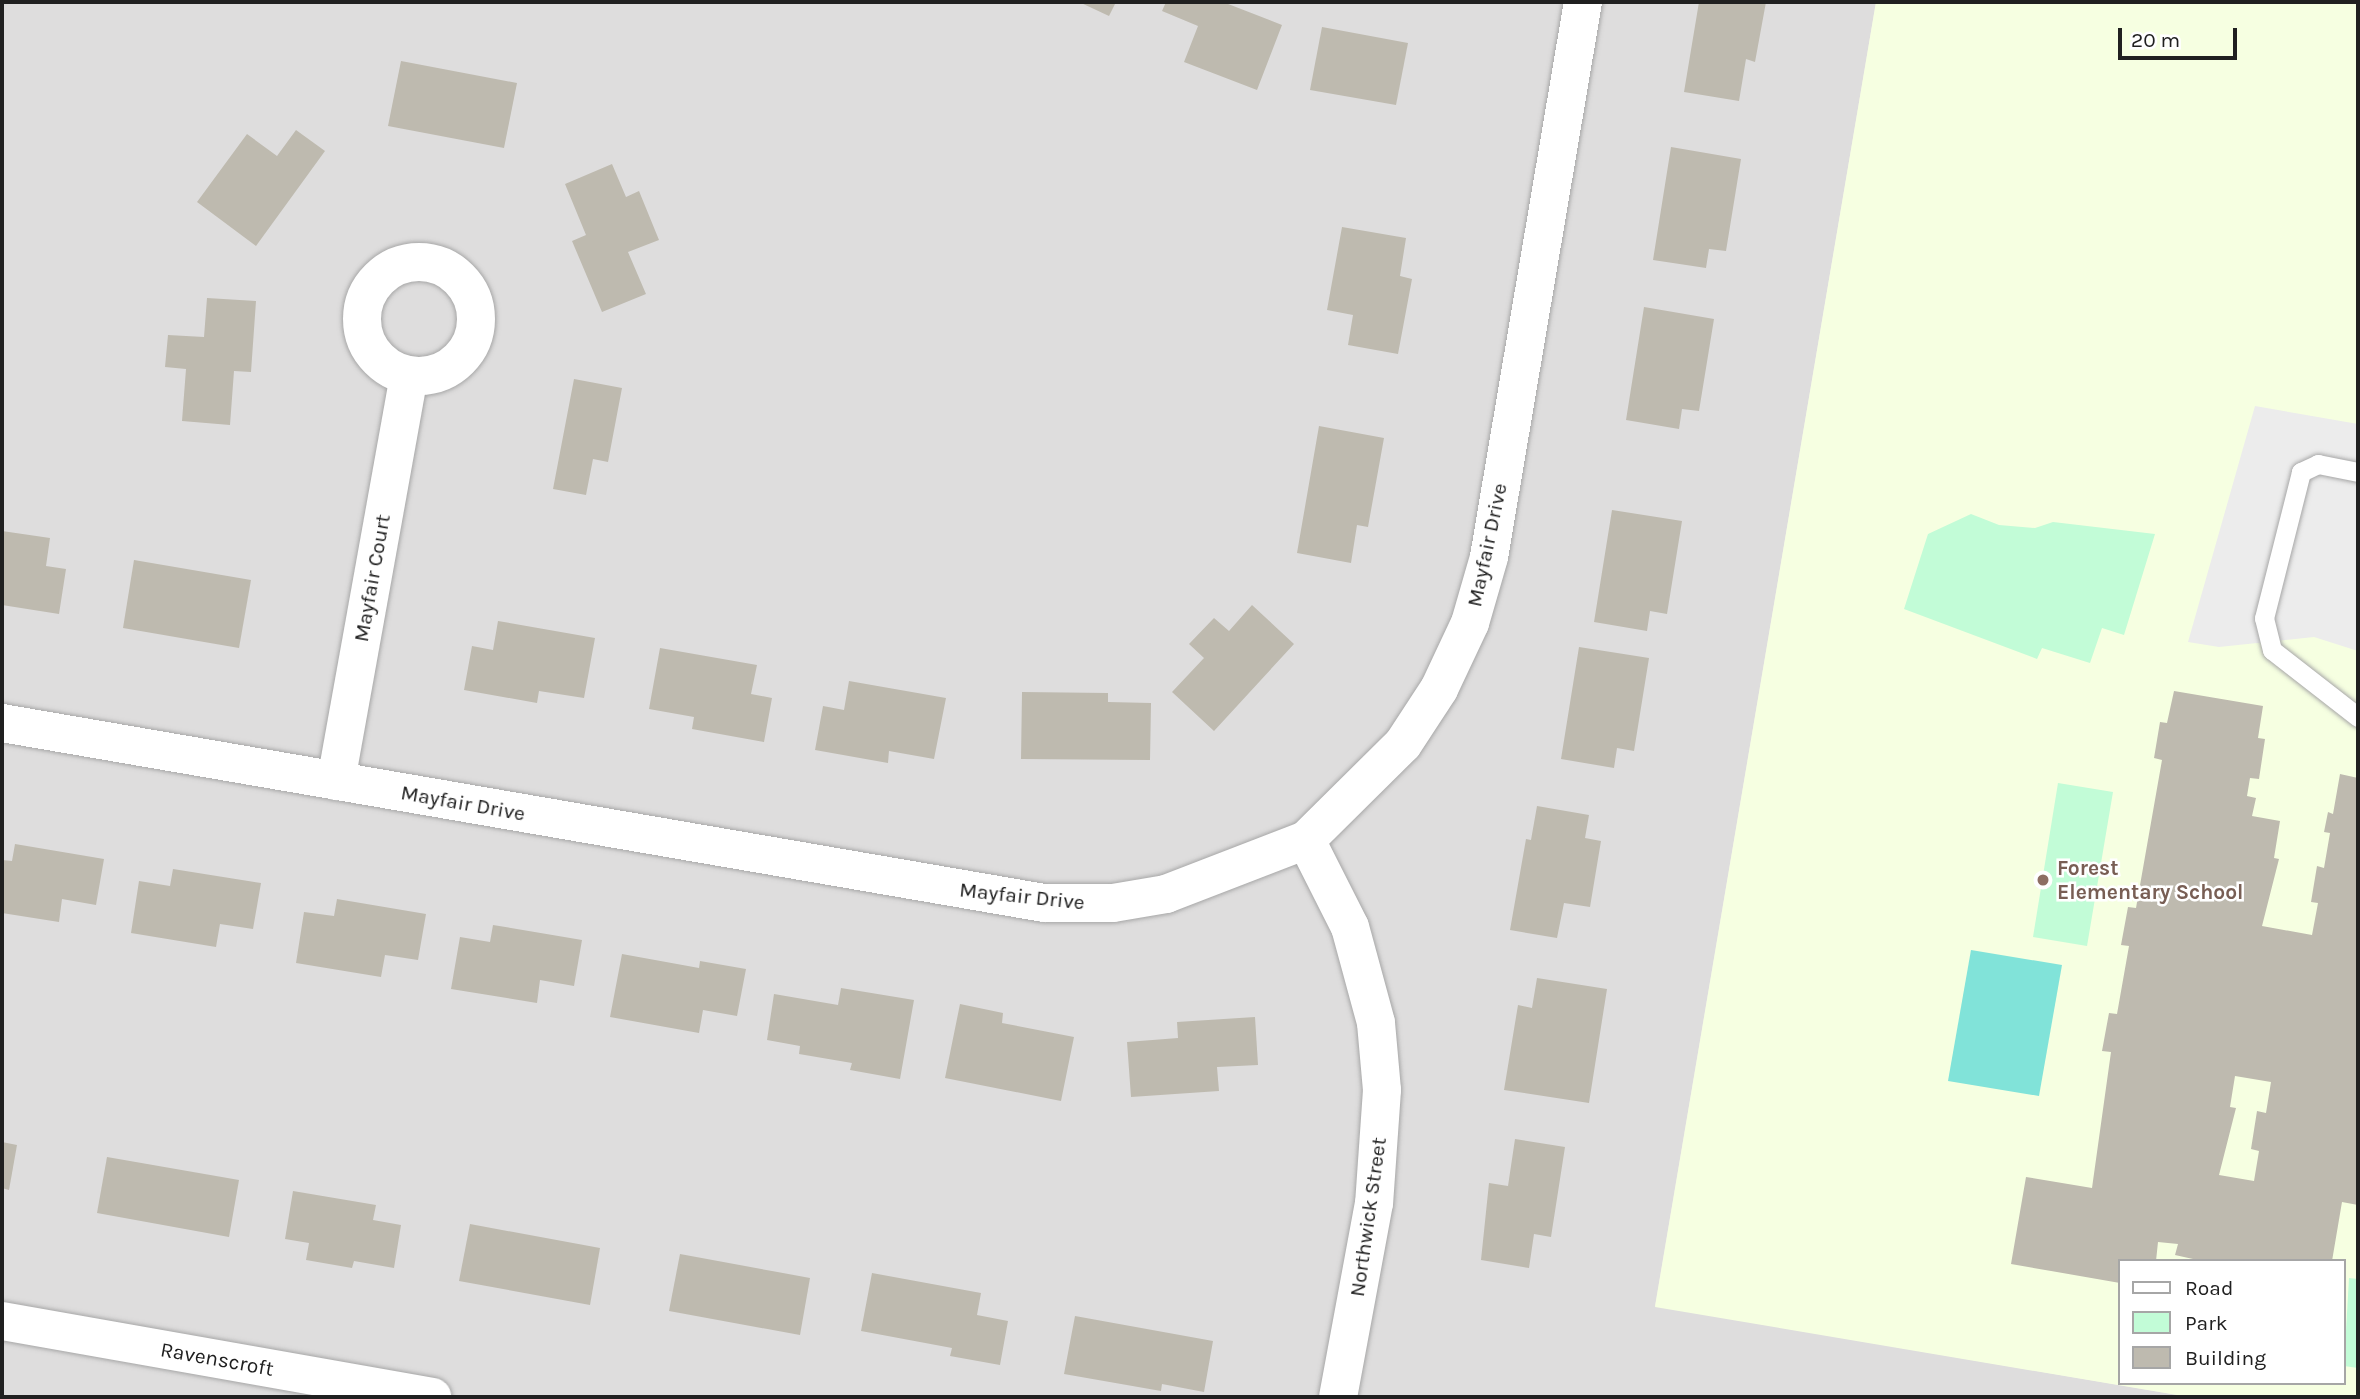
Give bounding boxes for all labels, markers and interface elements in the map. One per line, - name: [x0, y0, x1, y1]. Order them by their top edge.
- scale bar: [2122, 14, 2241, 58]
- text: 20 m: [2131, 28, 2180, 52]
- street label: Mayfair Drive: [1462, 481, 1512, 609]
- street label: Mayfair Court: [348, 512, 396, 644]
- street label: Mayfair Drive: [399, 780, 527, 826]
- place label: Forest Elementary School: [2057, 855, 2243, 905]
- marker: Forest Elementary School: [2035, 872, 2051, 888]
- street label: Mayfair Drive: [958, 877, 1086, 915]
- street label: Northwick Street: [1344, 1136, 1392, 1298]
- legend: [2118, 1259, 2346, 1385]
- text: Road: [2185, 1276, 2233, 1300]
- text: Park: [2185, 1311, 2228, 1335]
- street label: Ravenscroft: [158, 1337, 276, 1381]
- text: Building: [2185, 1346, 2266, 1370]

